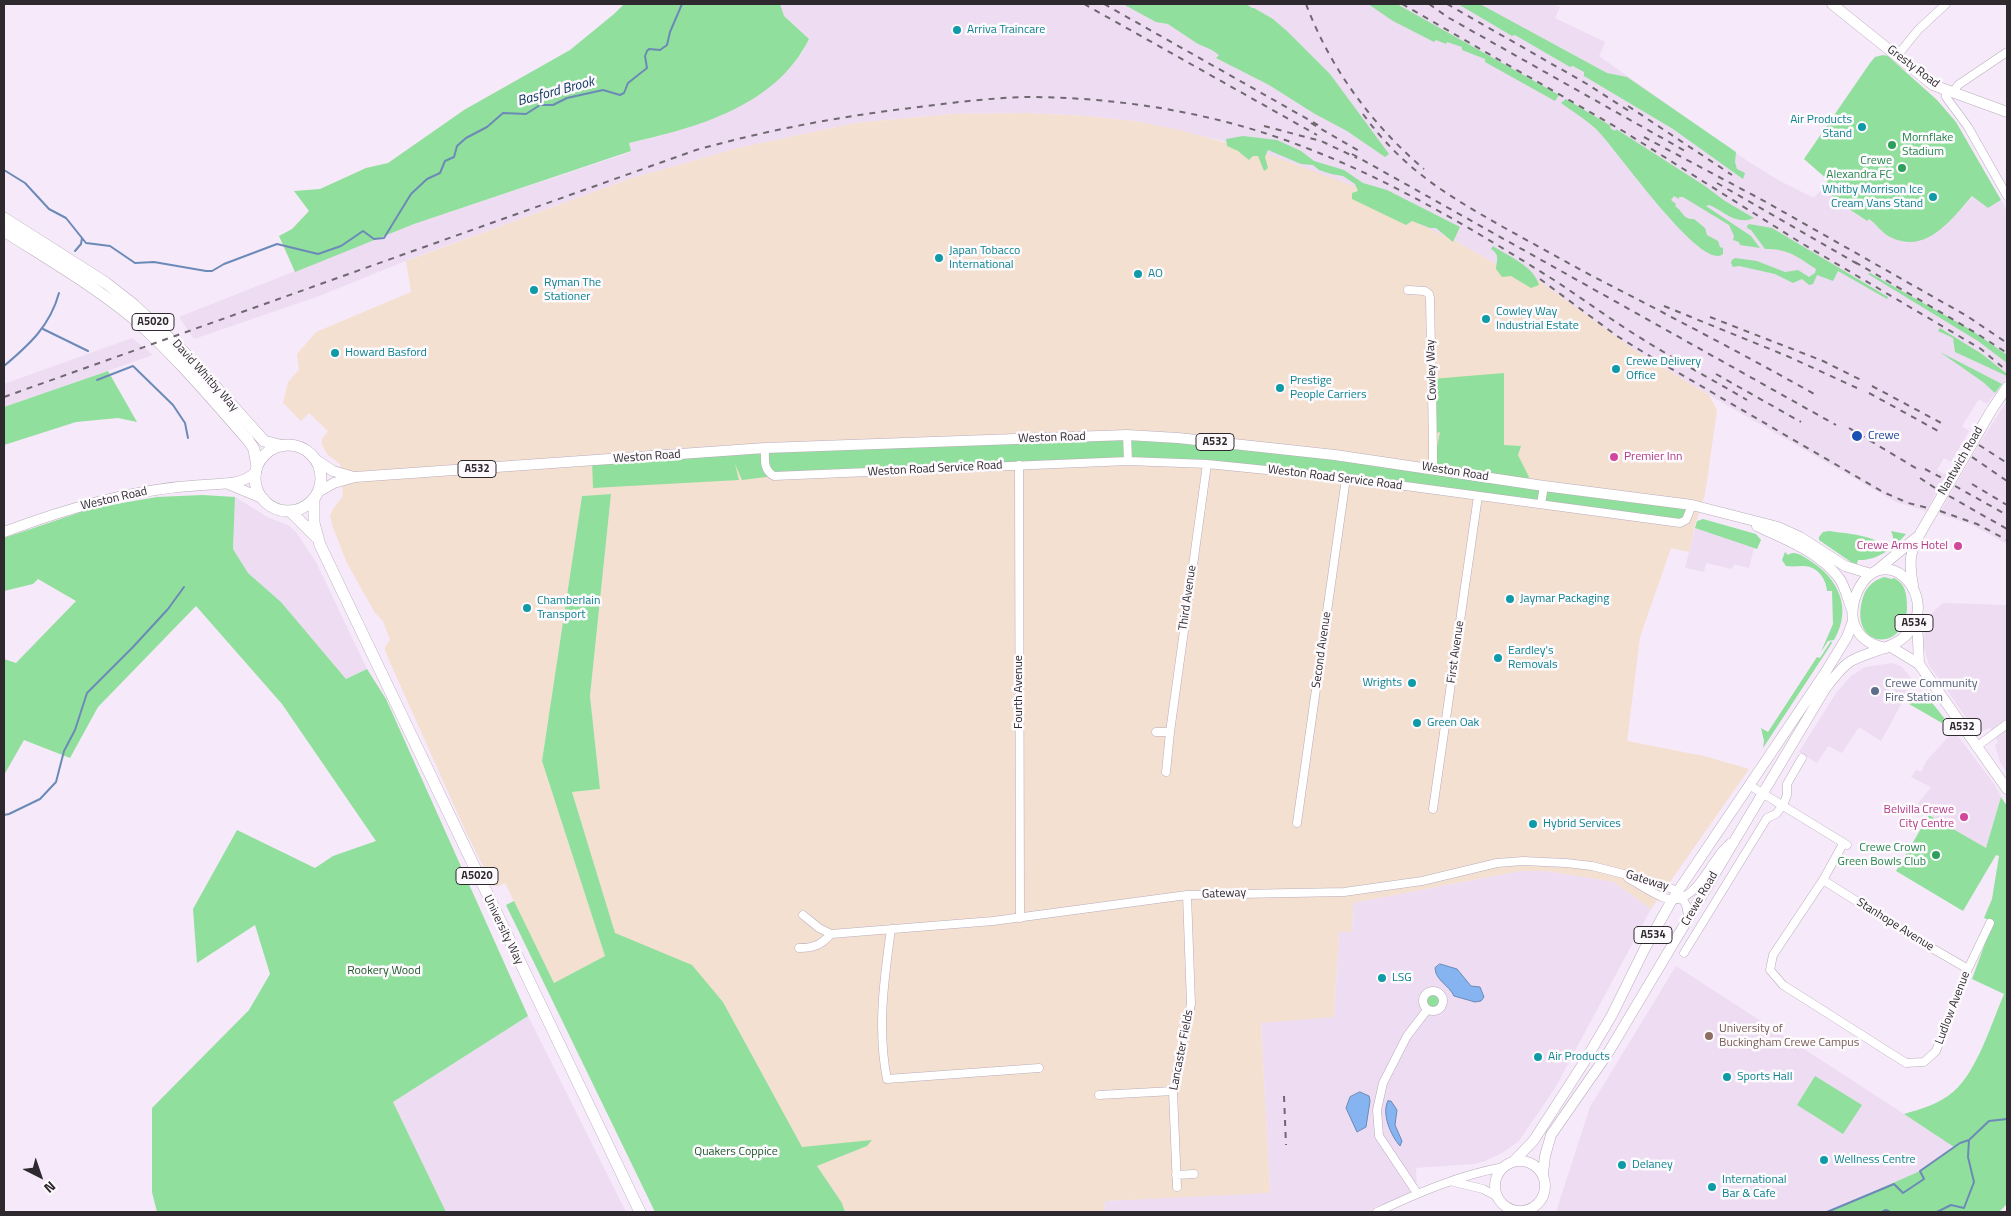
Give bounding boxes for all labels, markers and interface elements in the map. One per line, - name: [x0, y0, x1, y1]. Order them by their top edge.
- place label: Arriva Traincare: [967, 23, 1045, 37]
- marker: Arriva Traincare: [951, 24, 963, 36]
- street label: Gresty Road: [1884, 43, 1942, 91]
- water label: Basford Brook: [516, 74, 596, 110]
- place label: Air Products Stand: [1790, 113, 1852, 141]
- marker: Air Products Stand: [1856, 121, 1868, 133]
- place label: Mornflake Stadium: [1902, 131, 1953, 159]
- marker: Mornflake Stadium: [1886, 139, 1898, 151]
- place label: Crewe Alexandra FC: [1826, 154, 1892, 182]
- marker: Crewe Alexandra FC: [1896, 162, 1908, 174]
- place label: Whitby Morrison Ice Cream Vans Stand: [1822, 183, 1923, 211]
- marker: Whitby Morrison Ice Cream Vans Stand: [1927, 191, 1939, 203]
- place label: Japan Tobacco International: [949, 244, 1020, 272]
- marker: Japan Tobacco International: [933, 252, 945, 264]
- place label: AO: [1148, 267, 1163, 281]
- marker: AO: [1132, 268, 1144, 280]
- place label: Ryman The Stationer: [544, 276, 601, 304]
- marker: Ryman The Stationer: [528, 284, 540, 296]
- place label: Cowley Way Industrial Estate: [1496, 305, 1579, 333]
- marker: Cowley Way Industrial Estate: [1480, 313, 1492, 325]
- road number: A5020: [132, 314, 174, 331]
- street label: David Whitby Way: [169, 337, 241, 415]
- street label: Cowley Way: [1424, 339, 1440, 401]
- place label: Howard Basford: [345, 346, 427, 360]
- marker: Howard Basford: [329, 347, 341, 359]
- place label: Crewe Delivery Office: [1626, 355, 1701, 383]
- marker: Crewe Delivery Office: [1610, 363, 1622, 375]
- place label: Prestige People Carriers: [1290, 374, 1367, 402]
- marker: Prestige People Carriers: [1274, 382, 1286, 394]
- street label: Nantwich Road: [1936, 424, 1986, 498]
- marker: Crewe: [1850, 429, 1864, 443]
- place label: Crewe: [1868, 429, 1900, 443]
- street label: Weston Road: [1018, 430, 1086, 446]
- road number: A532: [1196, 434, 1234, 451]
- street label: Weston Road: [613, 447, 681, 467]
- place label: Premier Inn: [1624, 450, 1683, 464]
- marker: Premier Inn: [1608, 451, 1620, 463]
- street label: Weston Road Service Road: [867, 458, 1003, 480]
- road number: A532: [458, 460, 496, 478]
- street label: Weston Road: [1420, 460, 1490, 484]
- street label: Weston Road Service Road: [1267, 463, 1403, 493]
- street label: Weston Road: [79, 484, 149, 514]
- place label: Crewe Arms Hotel: [1857, 539, 1948, 553]
- marker: Crewe Arms Hotel: [1952, 540, 1964, 552]
- street label: Third Avenue: [1176, 564, 1200, 632]
- place label: Jaymar Packaging: [1520, 592, 1609, 606]
- marker: Jaymar Packaging: [1504, 593, 1516, 605]
- place label: Chamberlain Transport: [537, 594, 600, 622]
- marker: Chamberlain Transport: [521, 602, 533, 614]
- street label: Second Avenue: [1310, 611, 1334, 689]
- road number: A534: [1895, 614, 1933, 632]
- street label: First Avenue: [1444, 620, 1468, 684]
- place label: Eardley's Removals: [1508, 644, 1558, 672]
- marker: Eardley's Removals: [1492, 652, 1504, 664]
- street label: Fourth Avenue: [1012, 655, 1026, 729]
- place label: Wrights: [1362, 676, 1402, 690]
- marker: Wrights: [1406, 677, 1418, 689]
- place label: Crewe Community Fire Station: [1885, 677, 1978, 705]
- marker: Crewe Community Fire Station: [1869, 685, 1881, 697]
- place label: Green Oak: [1427, 716, 1479, 730]
- marker: Green Oak: [1411, 717, 1423, 729]
- road number: A532: [1943, 719, 1981, 736]
- place label: Belvilla Crewe City Centre: [1884, 803, 1954, 831]
- marker: Belvilla Crewe City Centre: [1958, 811, 1970, 823]
- place label: Hybrid Services: [1543, 817, 1621, 831]
- marker: Hybrid Services: [1527, 818, 1539, 830]
- place label: Crewe Crown Green Bowls Club: [1838, 841, 1926, 869]
- marker: Crewe Crown Green Bowls Club: [1930, 849, 1942, 861]
- road number: A5020: [456, 868, 498, 884]
- street label: Gateway: [1624, 868, 1670, 894]
- street label: Crewe Road: [1679, 869, 1721, 929]
- street label: Gateway: [1202, 886, 1246, 902]
- street label: University Way: [480, 893, 526, 967]
- street label: Stanhope Avenue: [1854, 895, 1936, 955]
- road number: A534: [1634, 926, 1672, 944]
- park label: Rookery Wood: [347, 964, 421, 978]
- street label: Ludlow Avenue: [1933, 970, 1973, 1046]
- place label: LSG: [1392, 971, 1412, 985]
- marker: LSG: [1376, 972, 1388, 984]
- street label: Lancaster Fields: [1167, 1008, 1197, 1092]
- place label: University of Buckingham Crewe Campus: [1719, 1022, 1859, 1050]
- marker: University of Buckingham Crewe Campus: [1703, 1030, 1715, 1042]
- place label: Air Products: [1548, 1050, 1610, 1064]
- marker: Air Products: [1532, 1051, 1544, 1063]
- place label: Sports Hall: [1737, 1070, 1792, 1084]
- marker: Sports Hall: [1721, 1071, 1733, 1083]
- park label: Quakers Coppice: [694, 1145, 778, 1159]
- north arrow: [15, 1151, 65, 1201]
- place label: Wellness Centre: [1834, 1153, 1915, 1167]
- marker: Wellness Centre: [1818, 1154, 1830, 1166]
- place label: Delaney: [1632, 1158, 1673, 1172]
- marker: Delaney: [1616, 1159, 1628, 1171]
- place label: International Bar & Cafe: [1722, 1173, 1787, 1201]
- text: N: [40, 1177, 61, 1199]
- marker: International Bar & Cafe: [1706, 1181, 1718, 1193]

